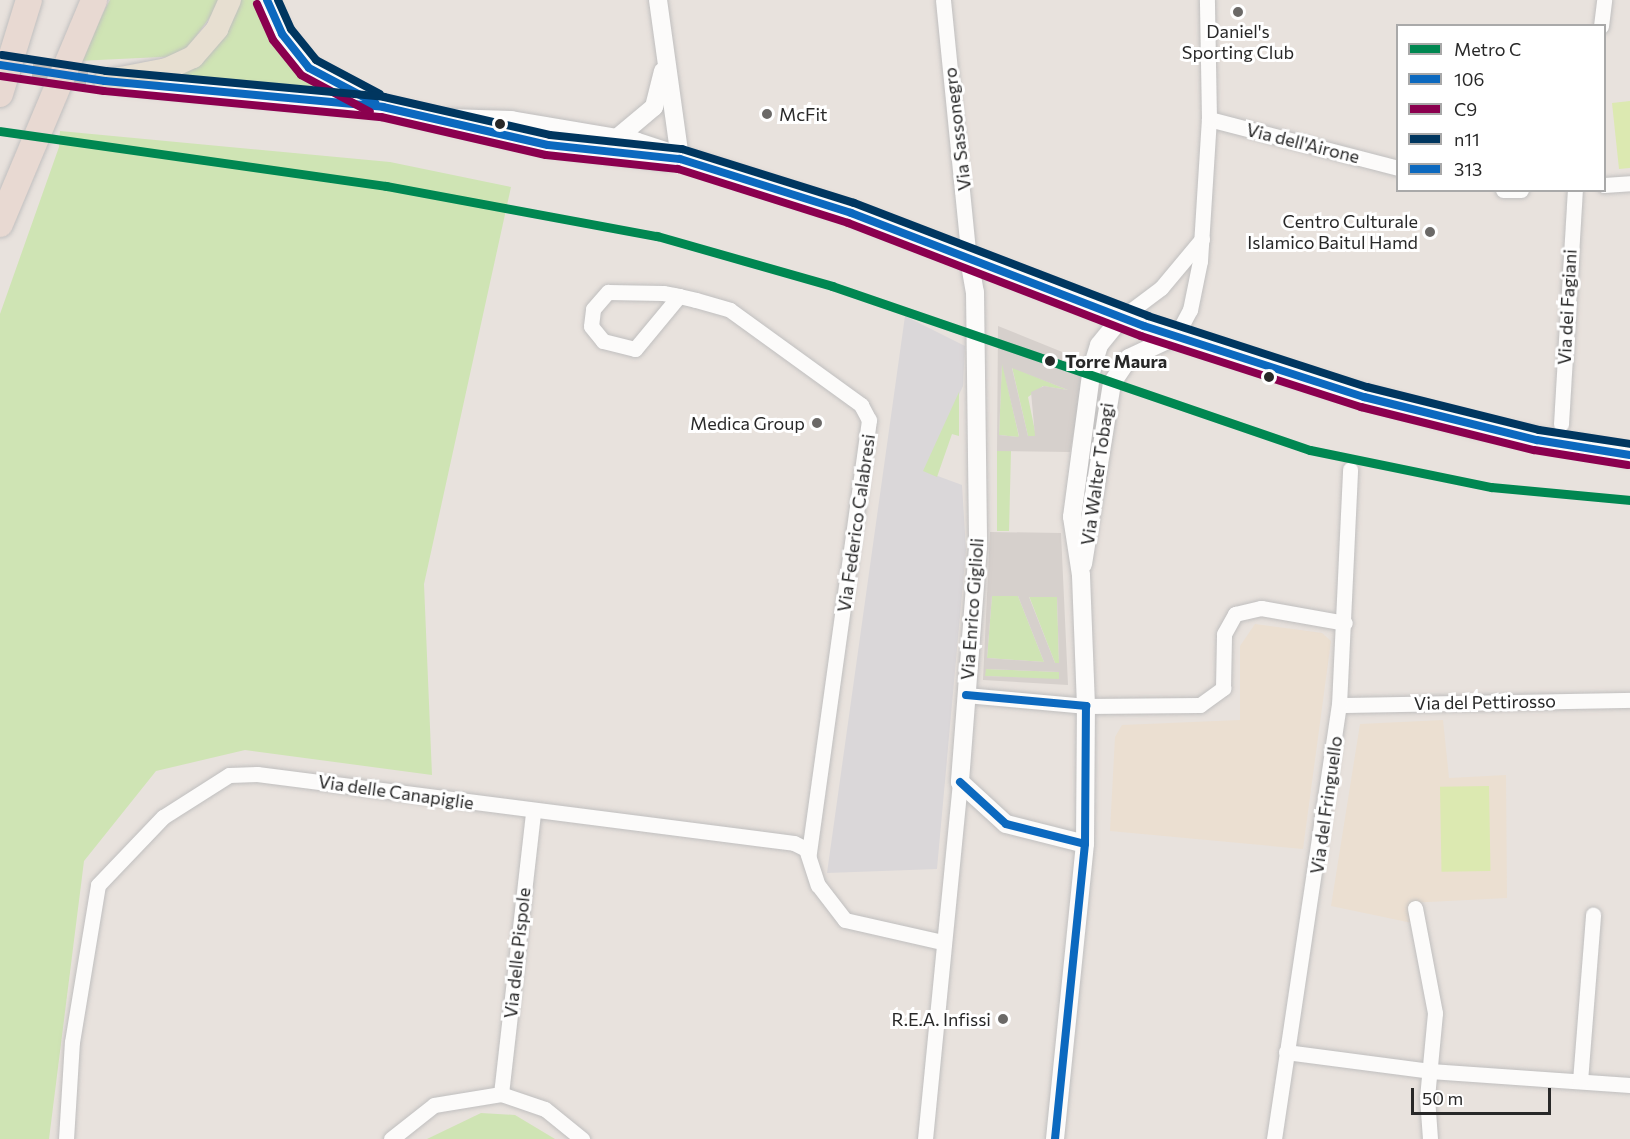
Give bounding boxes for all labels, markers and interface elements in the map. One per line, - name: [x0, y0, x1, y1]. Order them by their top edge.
- marker: Daniel's Sporting Club: [1231, 5, 1245, 19]
- place label: Daniel's Sporting Club: [1182, 21, 1294, 63]
- legend: [1396, 24, 1606, 192]
- text: Metro C: [1454, 38, 1521, 60]
- street label: Via Sassonegro: [939, 66, 975, 192]
- text: 106: [1454, 68, 1484, 90]
- text: C9: [1454, 98, 1477, 120]
- place label: McFit: [779, 103, 827, 125]
- marker: McFit: [760, 107, 774, 121]
- unlabelled marker: [494, 118, 506, 130]
- street label: Via dell'Airone: [1244, 118, 1362, 168]
- text: n11: [1454, 128, 1480, 150]
- text: 313: [1454, 158, 1482, 180]
- place label: Centro Culturale Islamico Baitul Hamd: [1247, 211, 1418, 254]
- marker: Centro Culturale Islamico Baitul Hamd: [1423, 225, 1437, 239]
- street label: Via dei Fagiani: [1553, 249, 1581, 365]
- place label: Torre Maura: [1065, 350, 1167, 372]
- marker: Torre Maura: [1040, 351, 1060, 371]
- unlabelled marker: [1263, 371, 1275, 383]
- street label: Via Walter Tobagi: [1076, 401, 1118, 547]
- place label: Medica Group: [690, 412, 805, 434]
- marker: Medica Group: [810, 416, 824, 430]
- street label: Via Federico Calabresi: [833, 433, 879, 613]
- street label: Via Enrico Giglioli: [956, 537, 988, 681]
- street label: Via del Pettirosso: [1414, 690, 1556, 714]
- street label: Via del Fringuello: [1306, 735, 1346, 875]
- street label: Via delle Canapiglie: [317, 770, 475, 814]
- street label: Via delle Pispole: [499, 887, 535, 1019]
- place label: R.E.A. Infissi: [892, 1008, 991, 1030]
- marker: R.E.A. Infissi: [996, 1012, 1010, 1026]
- scale bar: [1414, 1076, 1554, 1114]
- text: 50 m: [1422, 1087, 1463, 1109]

